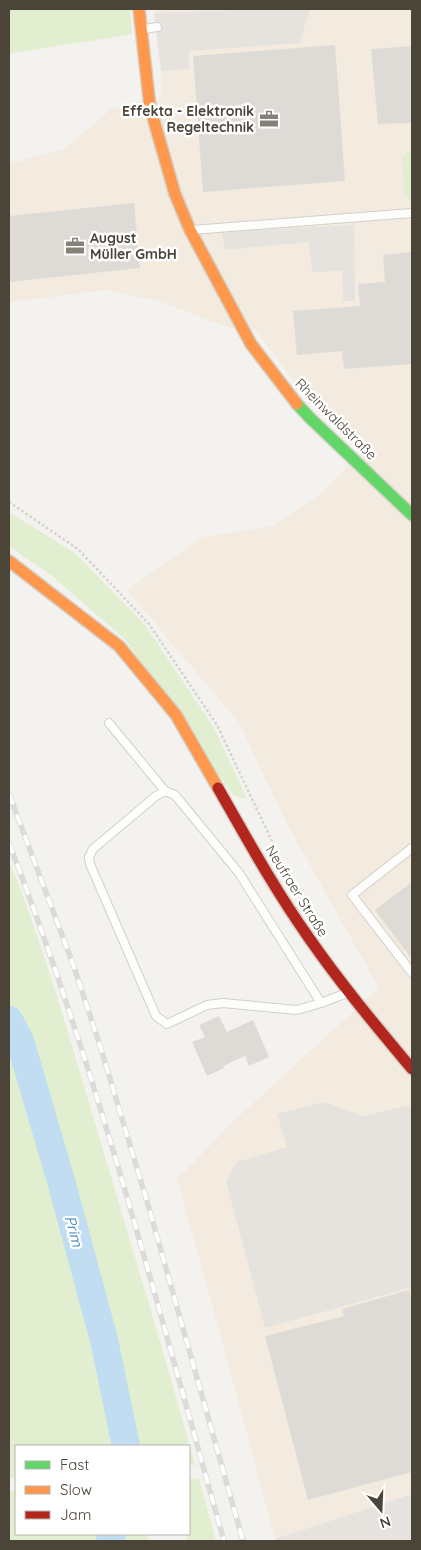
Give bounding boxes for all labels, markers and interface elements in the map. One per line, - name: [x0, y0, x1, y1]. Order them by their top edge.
- place label: Effekta - Elektronik Regeltechnik: [122, 102, 254, 136]
- office icon: Effekta - Elektronik Regeltechnik: [258, 108, 280, 130]
- place label: August Müller GmbH: [90, 229, 177, 263]
- office icon: August Müller GmbH: [64, 235, 86, 257]
- street label: Rheinwaldstraße: [291, 374, 381, 464]
- street label: Neufraer Straße: [262, 842, 332, 940]
- water label: Prim: [61, 1213, 87, 1249]
- legend: [15, 1445, 190, 1535]
- text: Fast: [60, 1455, 89, 1474]
- text: Slow: [60, 1480, 92, 1499]
- north arrow: [356, 1485, 406, 1535]
- text: Jam: [60, 1505, 91, 1524]
- text: N: [377, 1512, 393, 1532]

